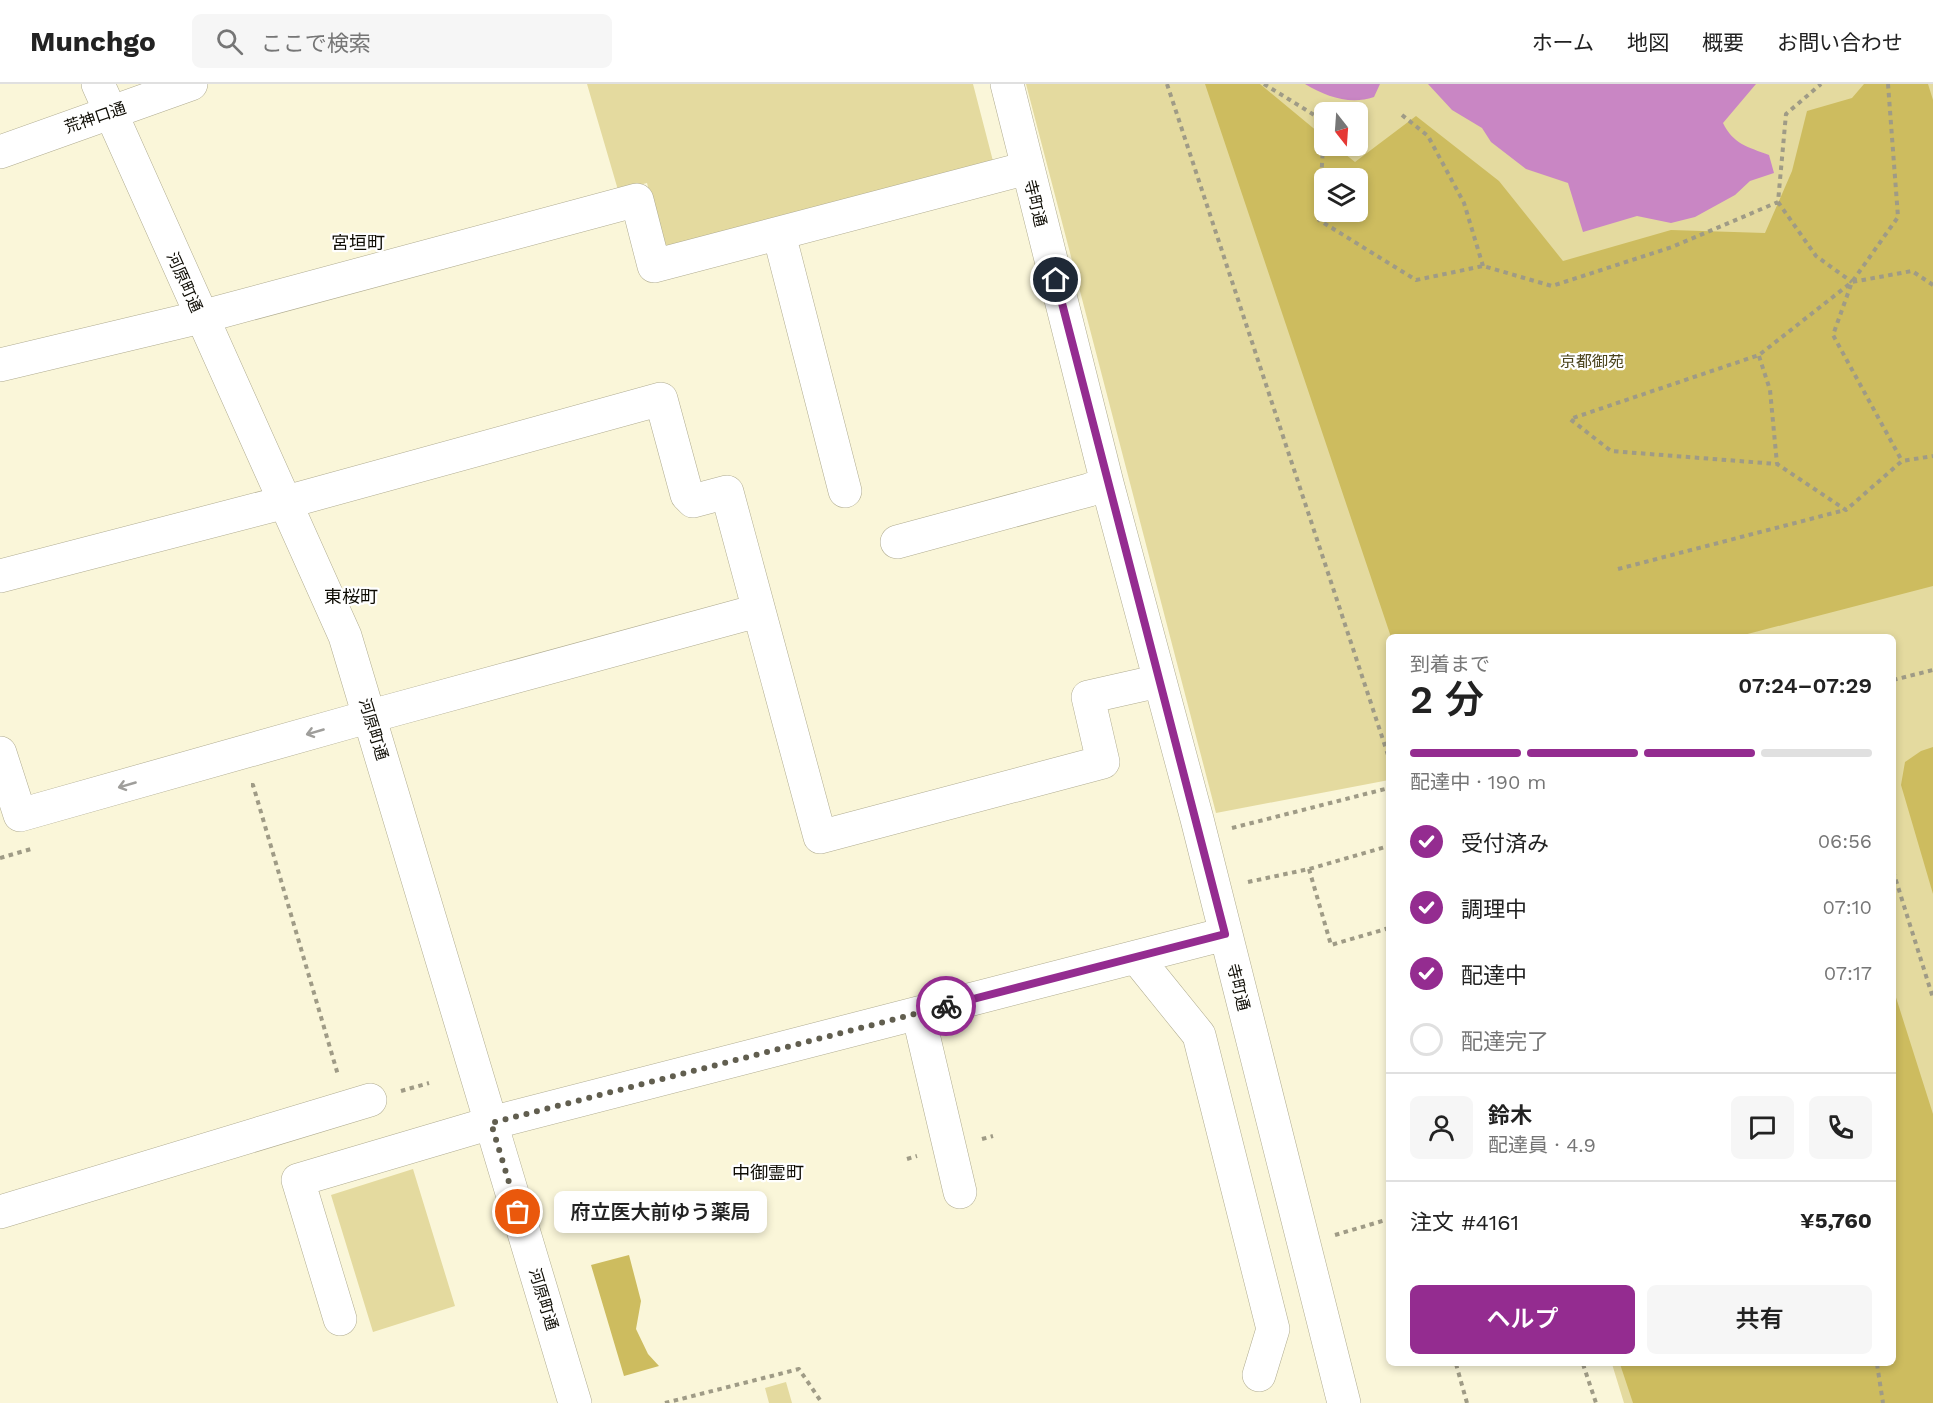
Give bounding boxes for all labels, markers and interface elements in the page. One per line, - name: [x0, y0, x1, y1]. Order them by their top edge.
- search box: [192, 14, 612, 68]
- text: Munchgo: [30, 25, 156, 58]
- icon: search: [213, 25, 246, 58]
- text: ホーム: [1532, 30, 1594, 55]
- text: 地図: [1627, 30, 1669, 55]
- text: 概要: [1702, 30, 1744, 55]
- text: お問い合わせ: [1777, 30, 1903, 55]
- text: ここで検索: [261, 31, 371, 56]
- street label: 荒神口通: [62, 98, 129, 137]
- north arrow: [1314, 102, 1368, 156]
- map controls: [1314, 102, 1368, 222]
- button: layers: [1314, 168, 1368, 222]
- street label: 寺町通: [1020, 178, 1051, 229]
- district label: 宮垣町: [331, 232, 385, 253]
- street label: 河原町通: [163, 249, 206, 315]
- pin: [1030, 254, 1081, 305]
- icon: home: [1039, 263, 1072, 296]
- park label: 京都御苑: [1560, 352, 1624, 371]
- district label: 東桜町: [324, 586, 378, 607]
- text: 到着まで: [1410, 652, 1490, 676]
- text: 07:24–07:29: [1738, 673, 1872, 698]
- text: 2 分: [1410, 677, 1484, 722]
- street label: 河原町通: [355, 696, 392, 763]
- one-way arrow: [305, 727, 324, 738]
- text: 配達中 · 190 m: [1410, 770, 1546, 794]
- one-way arrow: [118, 780, 137, 791]
- icon: check: [1410, 825, 1443, 858]
- text: 06:56: [1818, 829, 1872, 853]
- text: 受付済み: [1461, 831, 1549, 856]
- icon: check: [1410, 891, 1443, 924]
- text: 07:10: [1823, 895, 1872, 919]
- text: 調理中: [1461, 897, 1527, 922]
- icon: check: [1410, 957, 1443, 990]
- text: 07:17: [1824, 961, 1872, 985]
- street label: 寺町通: [1223, 962, 1254, 1013]
- text: 配達中: [1461, 963, 1527, 988]
- courier: [916, 976, 976, 1036]
- icon: bike: [930, 990, 963, 1023]
- text: 配達完了: [1461, 1029, 1549, 1054]
- button: person: [1410, 1096, 1473, 1159]
- button: chat: [1731, 1096, 1794, 1159]
- button: phone: [1809, 1096, 1872, 1159]
- text: 鈴木: [1488, 1103, 1532, 1128]
- text: 配達員 · 4.9: [1488, 1133, 1596, 1157]
- district label: 中御霊町: [732, 1162, 804, 1183]
- pin: [492, 1186, 543, 1237]
- callout: 府立医大前ゆう薬局: [554, 1191, 767, 1233]
- icon: bag: [501, 1195, 534, 1228]
- text: 府立医大前ゆう薬局: [571, 1200, 751, 1224]
- text: ¥5,760: [1800, 1208, 1872, 1233]
- text: 注文 #4161: [1410, 1210, 1519, 1235]
- street label: 河原町通: [525, 1266, 562, 1333]
- button: ヘルプ: [1410, 1285, 1635, 1354]
- button: 共有: [1647, 1285, 1872, 1354]

